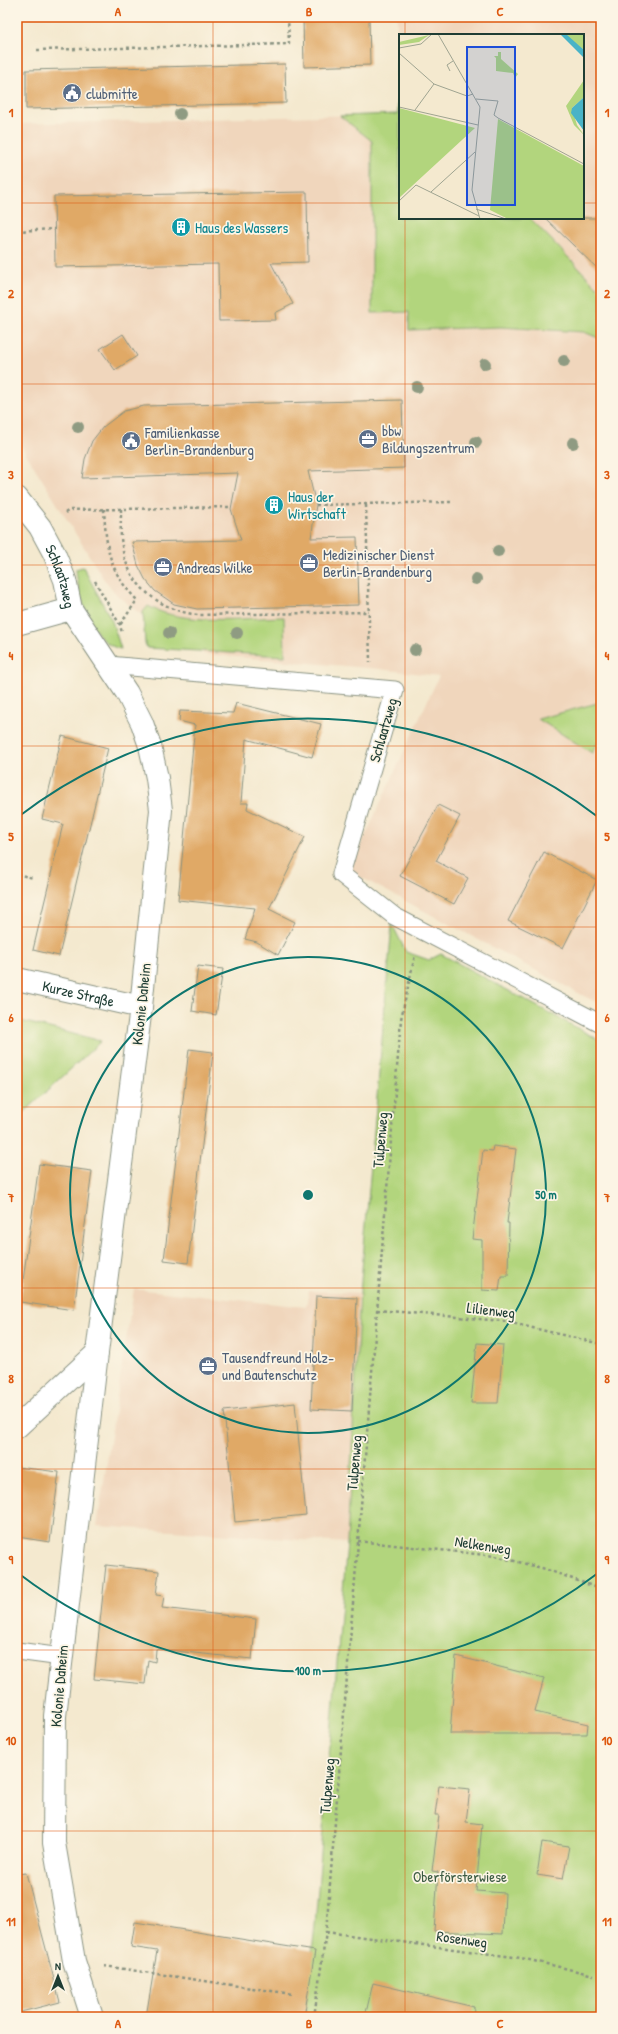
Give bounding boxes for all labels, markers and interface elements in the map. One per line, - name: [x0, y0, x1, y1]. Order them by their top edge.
- text: A: [115, 2, 122, 20]
- text: B: [306, 2, 313, 20]
- text: C: [496, 2, 504, 20]
- inset map: [399, 34, 584, 219]
- public building icon: clubmitte: [61, 82, 83, 104]
- place label: clubmitte: [86, 83, 138, 104]
- text: 1: [9, 103, 14, 121]
- text: 1: [605, 103, 610, 121]
- building icon: Haus des Wassers: [170, 216, 192, 238]
- place label: Haus des Wassers: [195, 217, 289, 238]
- text: 2: [8, 284, 15, 302]
- text: 2: [604, 284, 611, 302]
- place label: bbw Bildungszentrum: [382, 420, 474, 458]
- place label: Familienkasse Berlin-Brandenburg: [144, 422, 254, 460]
- office icon: bbw Bildungszentrum: [357, 428, 379, 450]
- public building icon: Familienkasse Berlin-Brandenburg: [120, 430, 142, 452]
- text: 3: [8, 465, 14, 483]
- text: 3: [604, 465, 610, 483]
- place label: Haus der Wirtschaft: [288, 486, 347, 524]
- building icon: Haus der Wirtschaft: [263, 494, 285, 516]
- street label: Schlaatzweg: [41, 540, 81, 610]
- place label: Medizinischer Dienst Berlin-Brandenburg: [323, 544, 435, 582]
- office icon: Medizinischer Dienst Berlin-Brandenburg: [298, 552, 320, 574]
- office icon: Andreas Wilke: [152, 556, 174, 578]
- place label: Andreas Wilke: [177, 557, 253, 578]
- text: 4: [9, 646, 14, 664]
- text: 4: [605, 646, 610, 664]
- street label: Schlaatzweg: [364, 695, 402, 765]
- text: 5: [8, 827, 14, 845]
- text: 5: [604, 827, 610, 845]
- street label: Kolonie Daheim: [126, 962, 156, 1046]
- street label: Kurze Straße: [40, 975, 116, 1011]
- text: 6: [8, 1008, 14, 1026]
- text: 6: [604, 1008, 610, 1026]
- street label: Tulpenweg: [367, 1111, 393, 1169]
- text: 50 m: [535, 1186, 557, 1203]
- text: 7: [7, 1188, 15, 1206]
- centre of rings: [301, 1188, 315, 1202]
- text: 7: [603, 1188, 611, 1206]
- street label: Lilienweg: [466, 1297, 517, 1323]
- place label: Tausendfreund Holz- und Bautenschutz: [222, 1347, 334, 1385]
- office icon: Tausendfreund Holz- und Bautenschutz: [197, 1355, 219, 1377]
- text: 8: [8, 1369, 14, 1387]
- text: 8: [604, 1369, 610, 1387]
- street label: Tulpenweg: [341, 1434, 367, 1492]
- street label: Nelkenweg: [453, 1530, 513, 1560]
- text: 9: [9, 1550, 14, 1568]
- text: 9: [605, 1550, 610, 1568]
- street label: Kolonie Daheim: [45, 1644, 73, 1728]
- text: 100 m: [295, 1662, 321, 1679]
- text: 10: [6, 1731, 16, 1749]
- text: 10: [602, 1731, 612, 1749]
- street label: Tulpenweg: [314, 1757, 340, 1815]
- park label: Oberförsterwiese: [413, 1866, 507, 1887]
- text: 11: [6, 1912, 16, 1930]
- text: 11: [602, 1912, 612, 1930]
- street label: Rosenweg: [435, 1925, 489, 1953]
- north arrow: [38, 1956, 78, 1996]
- text: N: [55, 1959, 61, 1973]
- text: A: [115, 2014, 122, 2032]
- text: B: [306, 2014, 313, 2032]
- text: C: [496, 2014, 504, 2032]

